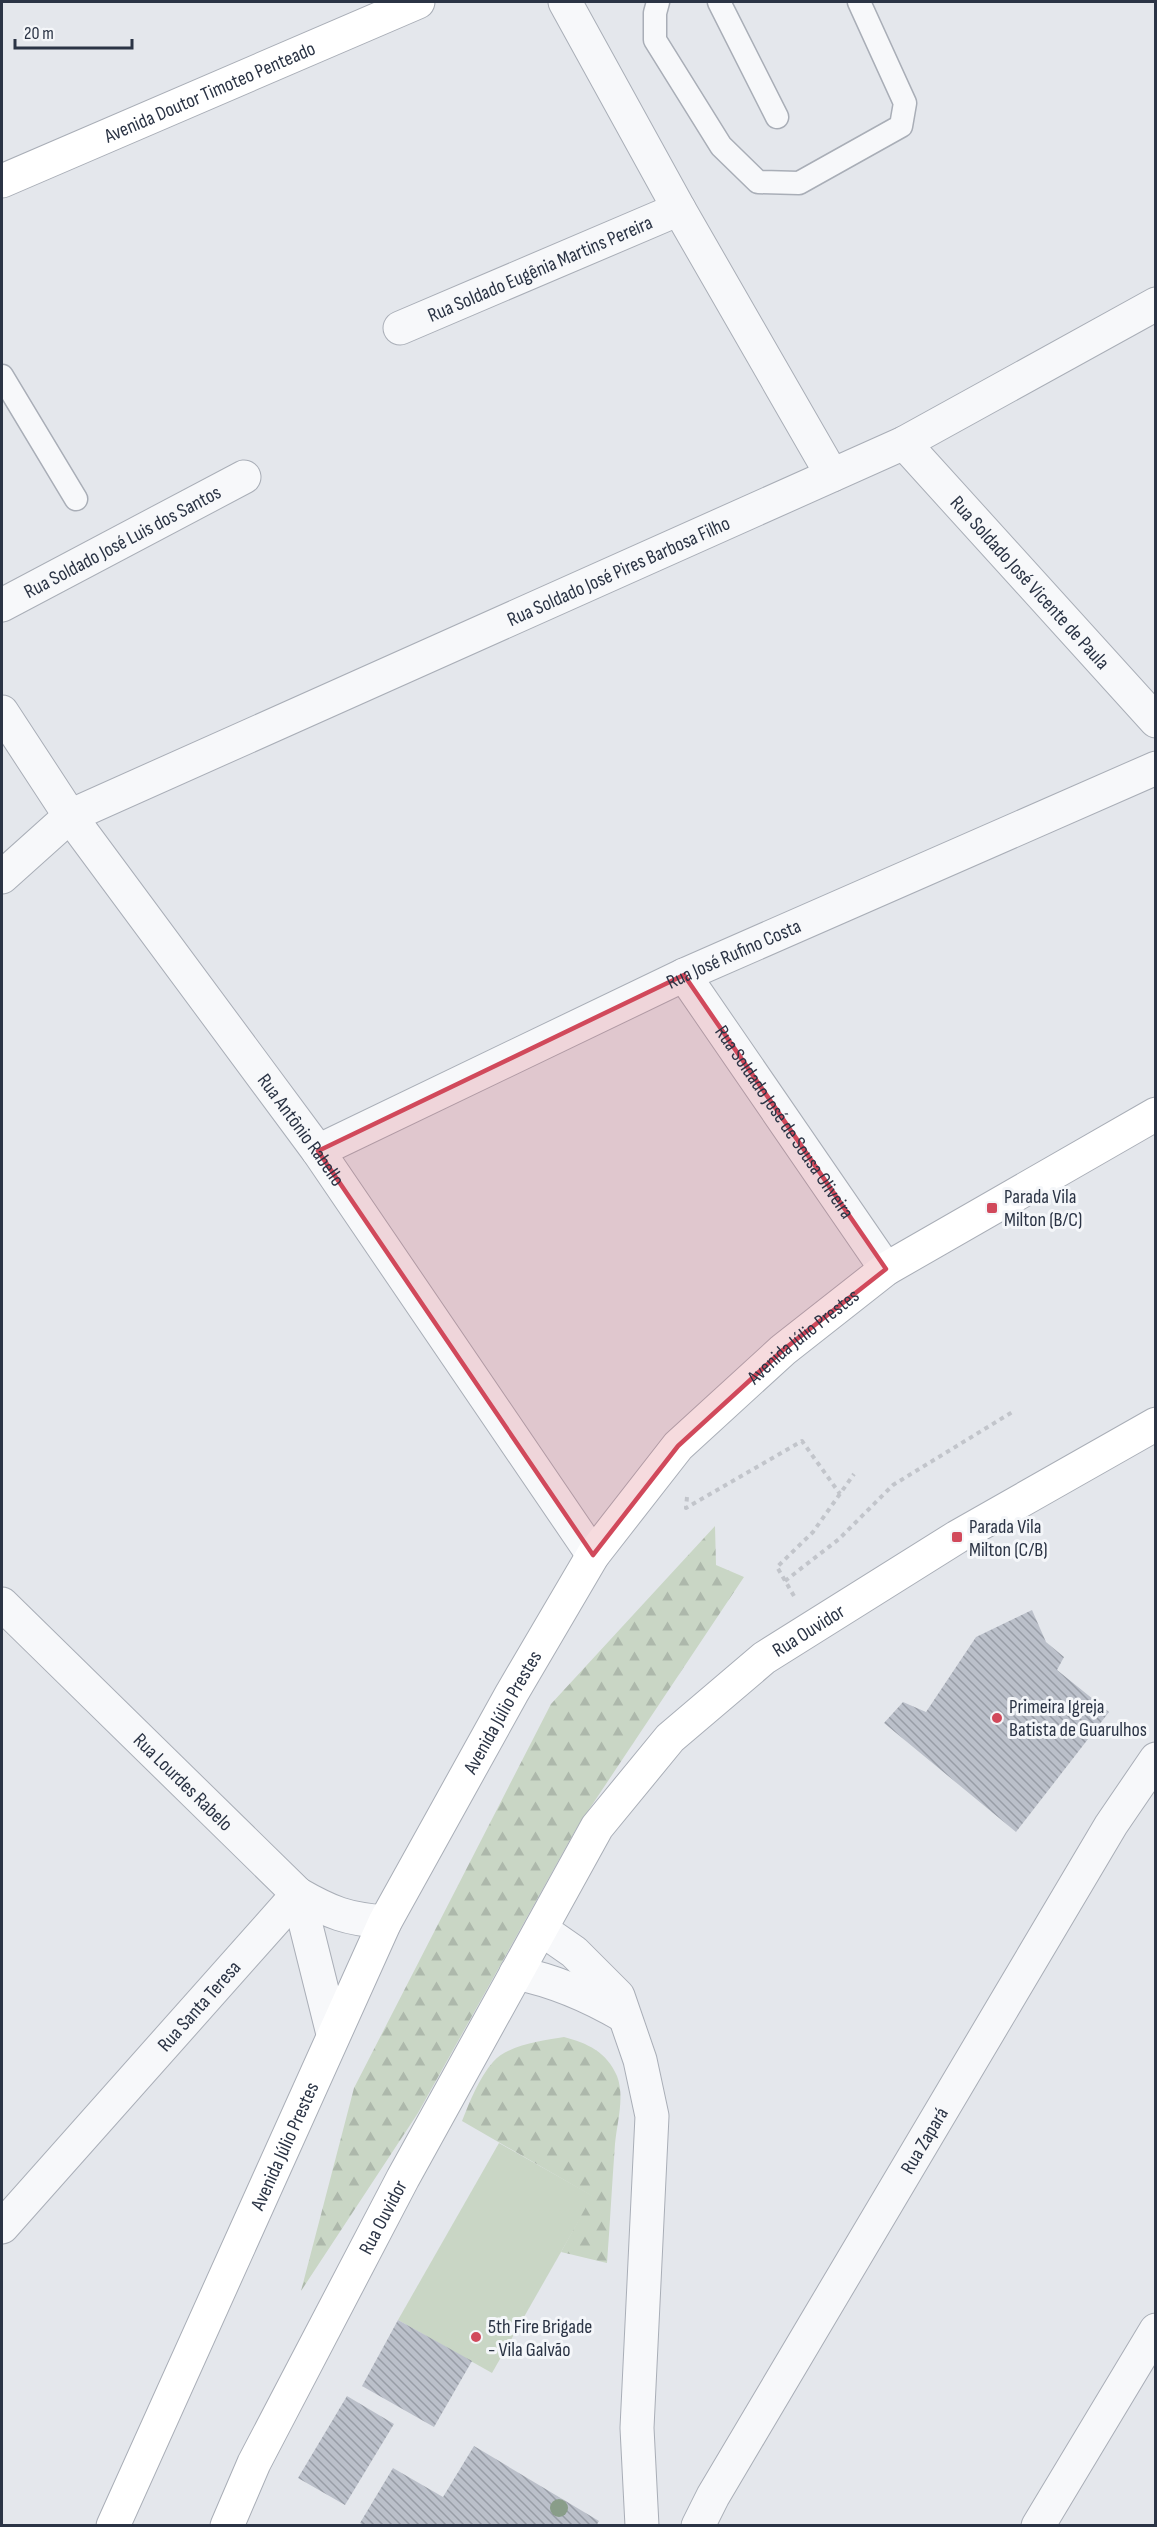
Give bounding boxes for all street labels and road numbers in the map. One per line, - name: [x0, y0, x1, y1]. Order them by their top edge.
- street label: Avenida Doutor Timoteo Penteado: [100, 37, 319, 149]
- street label: Rua Soldado Eugênia Martins Pereira: [424, 211, 656, 328]
- street label: Rua Soldado José Luis dos Santos: [20, 480, 225, 604]
- street label: Rua Soldado José Vicente de Paula: [945, 491, 1114, 675]
- street label: Rua Soldado José Pires Barbosa Filho: [504, 511, 734, 632]
- street label: Rua José Rufino Costa: [663, 914, 805, 995]
- street label: Rua Soldado José de Sousa Oliveira: [709, 1021, 859, 1223]
- street label: Rua Antônio Rabello: [252, 1069, 349, 1191]
- street label: Avenida Júlio Prestes: [742, 1284, 864, 1390]
- street label: Rua Ouvidor: [768, 1599, 850, 1663]
- street label: Avenida Júlio Prestes: [458, 1646, 547, 1779]
- street label: Rua Lourdes Rabelo: [128, 1729, 237, 1836]
- street label: Rua Santa Teresa: [153, 1956, 246, 2057]
- street label: Avenida Júlio Prestes: [246, 2079, 324, 2215]
- street label: Rua Zapará: [896, 2103, 954, 2179]
- street label: Rua Ouvidor: [354, 2176, 413, 2259]

